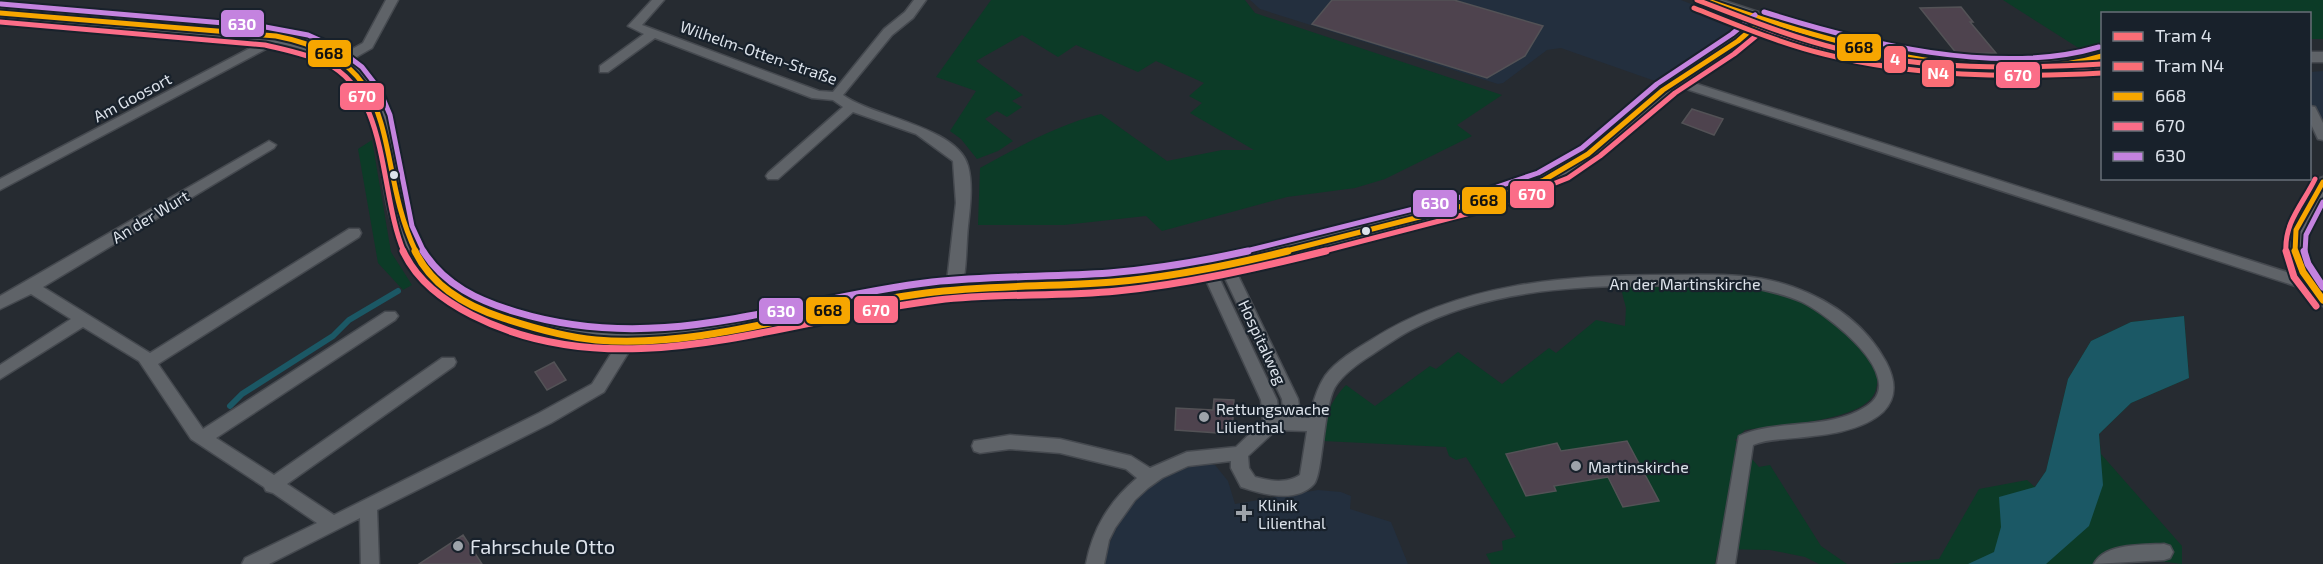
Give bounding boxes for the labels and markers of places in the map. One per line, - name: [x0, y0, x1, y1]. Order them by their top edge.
- unlabelled marker: [388, 169, 400, 181]
- unlabelled marker: [1360, 225, 1372, 237]
- place label: Rettungswache Lilienthal: [1216, 399, 1330, 436]
- marker: Rettungswache Lilienthal: [1197, 410, 1211, 424]
- place label: Martinskirche: [1588, 457, 1689, 476]
- marker: Martinskirche: [1569, 459, 1583, 473]
- place label: Klinik Lilienthal: [1258, 495, 1326, 532]
- marker: Klinik Lilienthal: [1235, 504, 1253, 522]
- place label: Fahrschule Otto: [470, 534, 615, 558]
- marker: Fahrschule Otto: [451, 539, 465, 553]

